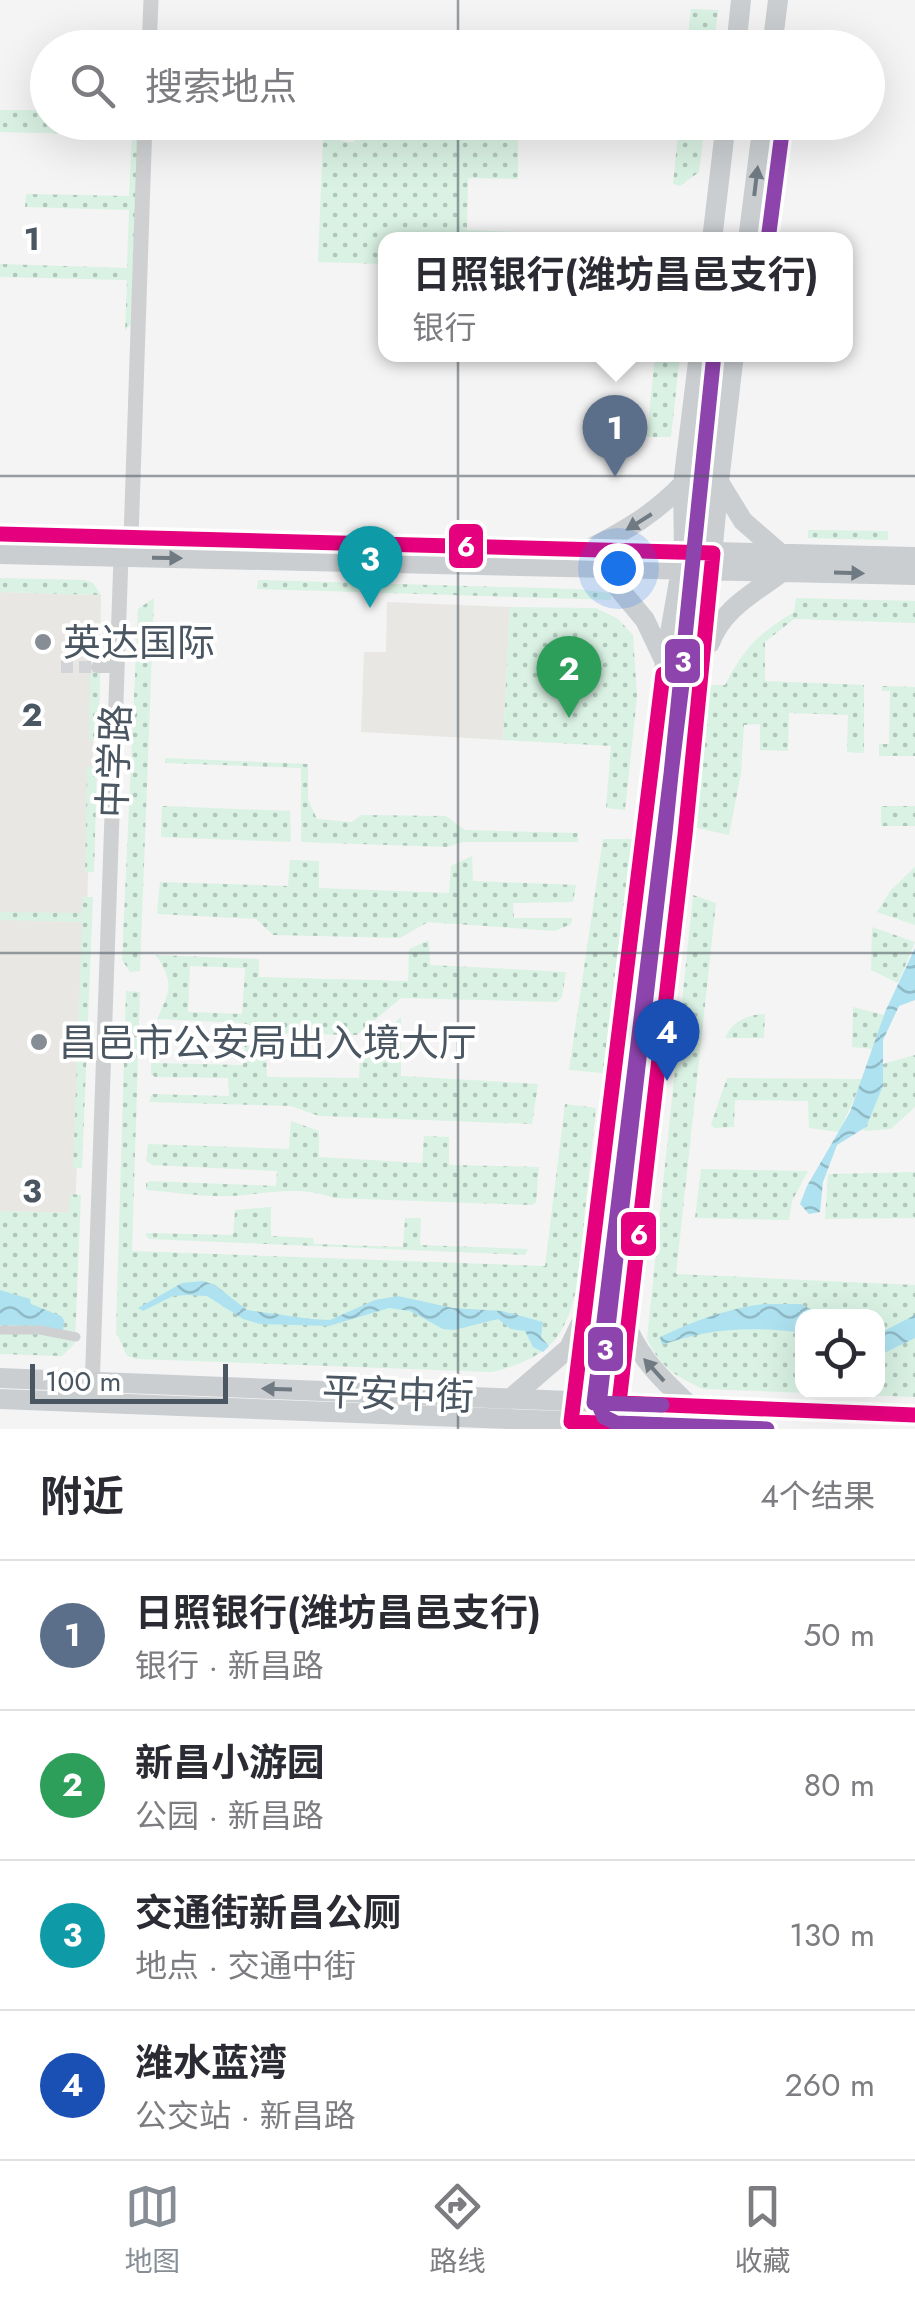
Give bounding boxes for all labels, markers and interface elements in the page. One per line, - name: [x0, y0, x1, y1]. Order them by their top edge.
- search box: [30, 30, 885, 140]
- icon: search: [65, 58, 120, 113]
- text: 搜索地点: [145, 59, 297, 114]
- one-way arrow: [748, 165, 764, 196]
- text: 1: [24, 216, 40, 262]
- popup: [378, 232, 853, 362]
- text: 日照银行(潍坊昌邑支行): [413, 247, 818, 302]
- text: 银行: [413, 305, 477, 351]
- pin: 1: [582, 394, 648, 477]
- one-way arrow: [626, 512, 653, 531]
- line badge: 6: [447, 522, 485, 570]
- pin: 3: [338, 526, 402, 608]
- text: 6: [457, 526, 475, 567]
- your location: [593, 543, 644, 594]
- one-way arrow: [152, 550, 184, 566]
- one-way arrow: [833, 566, 865, 582]
- place label: 英达国际: [63, 615, 215, 670]
- marker: 英达国际: [32, 631, 54, 653]
- pin: 2: [536, 636, 602, 718]
- line badge: 3: [663, 637, 702, 685]
- text: 3: [674, 641, 692, 682]
- text: 2: [22, 692, 43, 738]
- street label: 中学路: [85, 703, 143, 819]
- pin: 4: [634, 998, 700, 1081]
- place label: 昌邑市公安局出入境大厅: [59, 1015, 477, 1070]
- marker: 昌邑市公安局出入境大厅: [28, 1031, 50, 1053]
- text: 3: [22, 1168, 42, 1214]
- line badge: 6: [619, 1210, 658, 1258]
- text: 6: [630, 1214, 648, 1255]
- map controls: [795, 1309, 885, 1399]
- button: locate: [795, 1309, 885, 1399]
- line badge: 3: [586, 1325, 625, 1373]
- text: 3: [596, 1329, 614, 1370]
- one-way arrow: [644, 1358, 666, 1383]
- scale bar: [30, 1359, 228, 1404]
- text: 100 m: [45, 1361, 121, 1402]
- street label: 平安中街: [321, 1364, 475, 1424]
- one-way arrow: [260, 1381, 292, 1397]
- text: 附近: [40, 1466, 124, 1527]
- text: 4个结果: [760, 1473, 875, 1519]
- text: 日照银行(潍坊昌邑支行): [135, 1585, 541, 1640]
- text: 1: [64, 1612, 81, 1658]
- text: 50 m: [803, 1612, 875, 1658]
- text: 银行 · 新昌路: [135, 1643, 324, 1689]
- text: 新昌小游园: [135, 1735, 325, 1790]
- text: 2: [62, 1762, 83, 1808]
- text: 80 m: [804, 1762, 875, 1808]
- text: 公园 · 新昌路: [135, 1793, 324, 1839]
- text: 交通街新昌公厕: [135, 1885, 401, 1940]
- text: 3: [63, 1912, 82, 1958]
- text: 130 m: [789, 1912, 875, 1958]
- text: 地点 · 交通中街: [135, 1943, 356, 1989]
- text: 潍水蓝湾: [135, 2035, 287, 2090]
- text: 4: [61, 2062, 84, 2108]
- text: 260 m: [785, 2062, 875, 2108]
- text: 公交站 · 新昌路: [135, 2093, 356, 2139]
- tab: 地图: [124, 2179, 181, 2282]
- tab: 路线: [429, 2179, 486, 2282]
- tab: 收藏: [734, 2179, 791, 2282]

